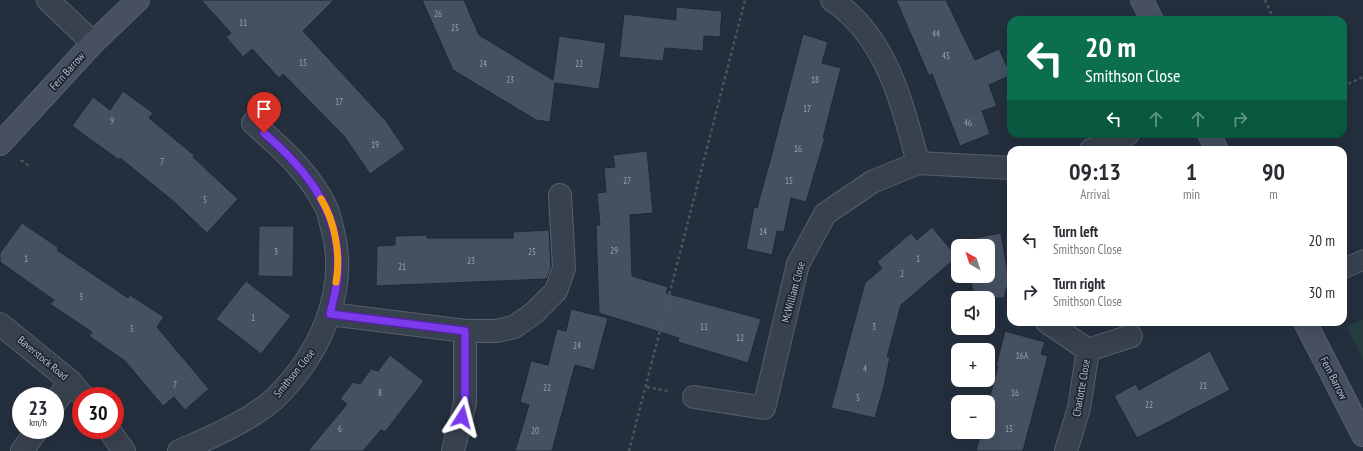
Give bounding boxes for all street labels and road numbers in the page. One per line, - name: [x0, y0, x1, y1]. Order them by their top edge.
- street label: Fern Barrow: [46, 49, 88, 93]
- street label: McWilliam Close: [778, 259, 808, 324]
- street label: Baverstock Road: [15, 333, 71, 383]
- street label: Smithson Close: [270, 346, 318, 400]
- street label: Fern Barrow: [1317, 354, 1351, 402]
- street label: Charlotte Close: [1069, 358, 1093, 418]

